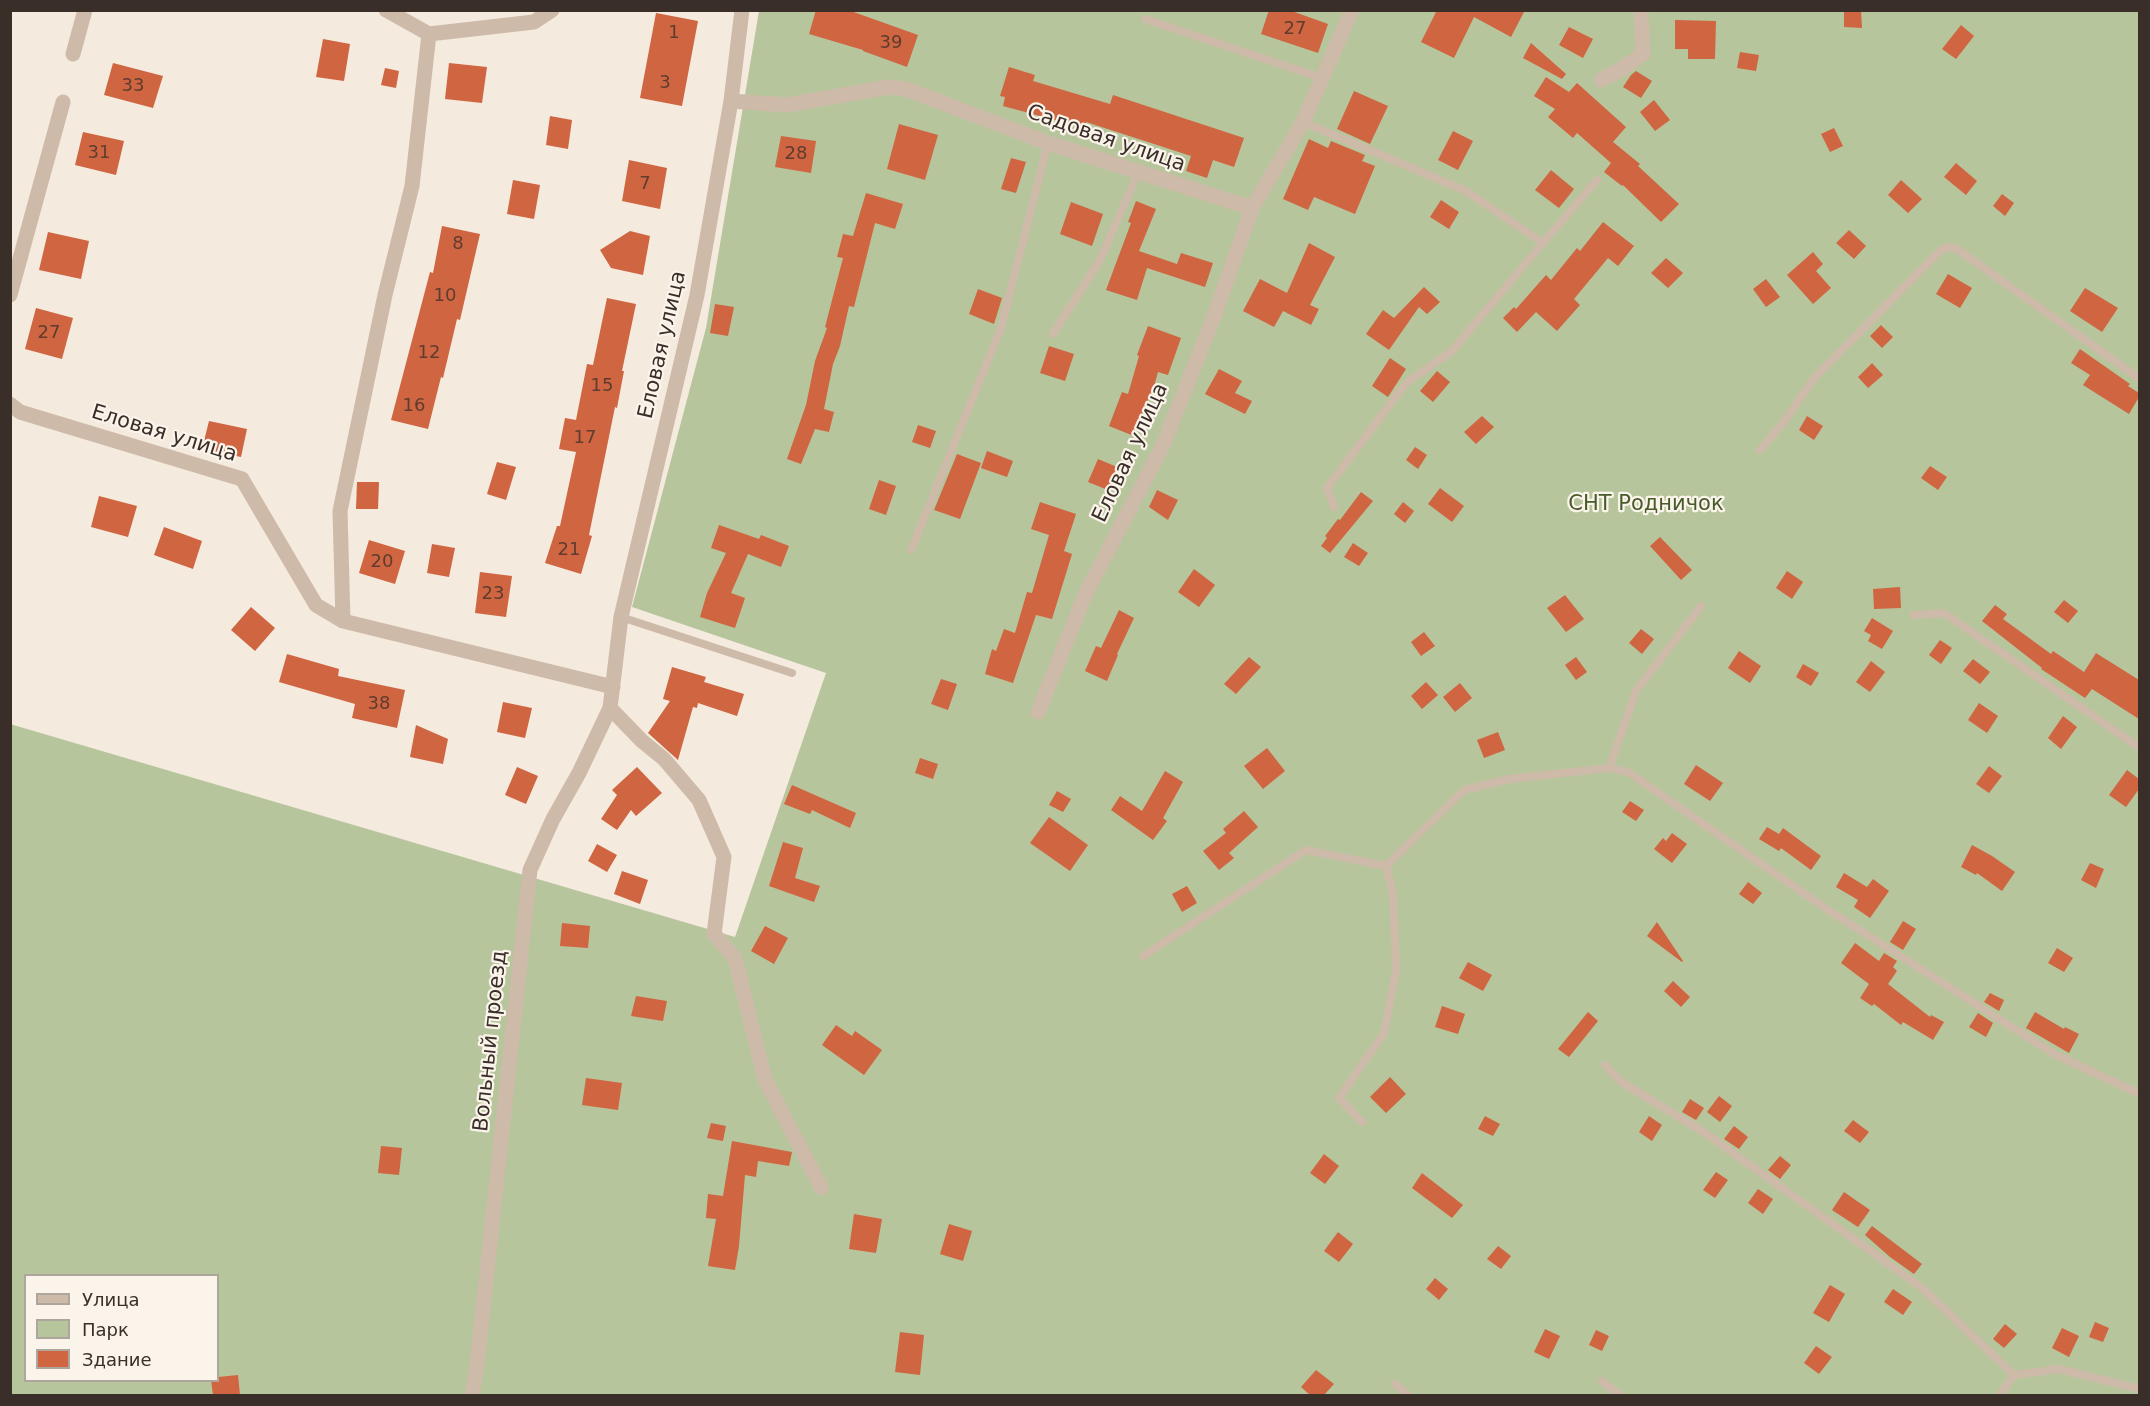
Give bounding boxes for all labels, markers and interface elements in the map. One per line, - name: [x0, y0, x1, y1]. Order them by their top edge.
- house number: 27: [1284, 18, 1306, 40]
- house number: 1: [668, 22, 680, 44]
- house number: 39: [880, 32, 902, 54]
- house number: 3: [659, 72, 671, 94]
- house number: 33: [122, 75, 144, 97]
- street label: Садовая улица: [1023, 100, 1189, 178]
- house number: 31: [88, 142, 110, 164]
- house number: 28: [785, 143, 807, 165]
- house number: 7: [639, 173, 651, 195]
- house number: 8: [452, 233, 464, 255]
- street label: Еловая улица: [634, 269, 692, 421]
- house number: 10: [434, 285, 456, 307]
- house number: 27: [38, 322, 60, 344]
- house number: 12: [418, 342, 440, 364]
- house number: 15: [591, 375, 613, 397]
- street label: Еловая улица: [1088, 379, 1174, 527]
- house number: 16: [403, 395, 425, 417]
- street label: Еловая улица: [88, 400, 240, 468]
- house number: 17: [574, 427, 596, 449]
- park label: СНТ Родничок: [1568, 492, 1724, 518]
- house number: 21: [558, 539, 580, 561]
- house number: 20: [371, 551, 393, 573]
- house number: 23: [482, 583, 504, 605]
- house number: 38: [368, 693, 390, 715]
- street label: Вольный проезд: [469, 949, 513, 1133]
- legend: [24, 1274, 219, 1382]
- text: Улица: [82, 1289, 139, 1310]
- text: Парк: [82, 1319, 129, 1340]
- text: Здание: [82, 1349, 152, 1370]

